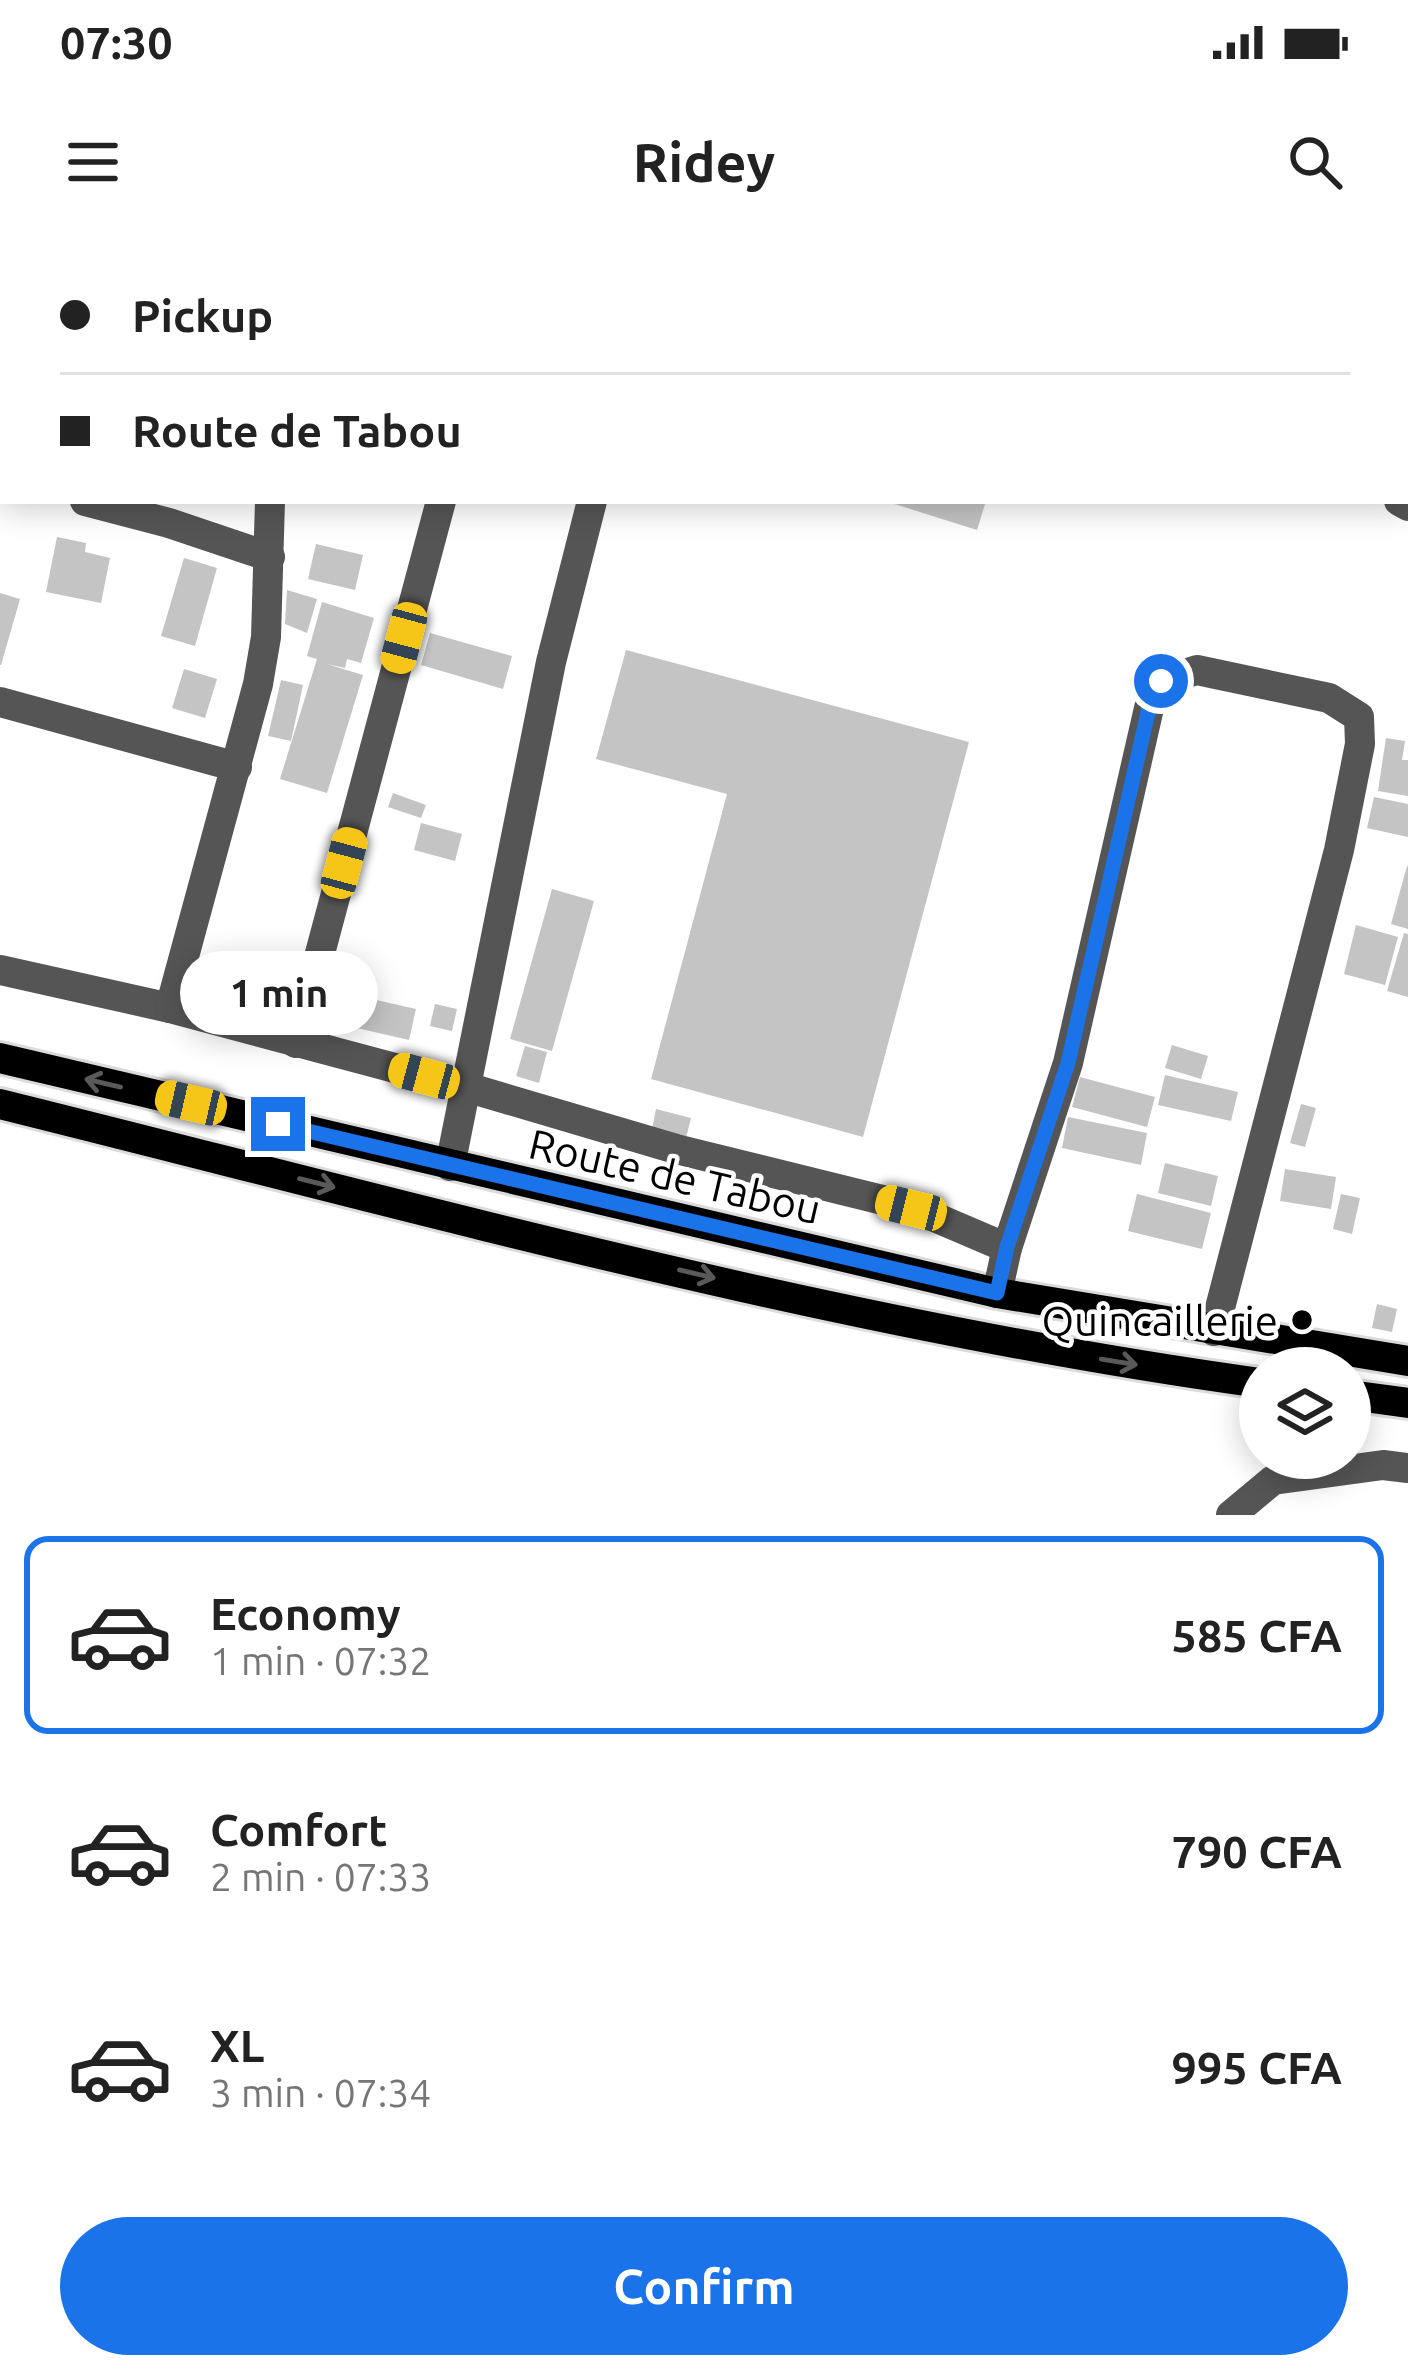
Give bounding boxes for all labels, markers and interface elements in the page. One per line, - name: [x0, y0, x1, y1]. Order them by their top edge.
- text: 07:30: [60, 17, 173, 68]
- icon: menu: [60, 129, 126, 195]
- icon: search: [1282, 129, 1348, 195]
- text: Ridey: [633, 132, 775, 192]
- text: Pickup: [132, 290, 273, 341]
- text: Route de Tabou: [132, 405, 462, 456]
- car: [377, 599, 431, 677]
- route start: [1134, 654, 1188, 708]
- car: [317, 824, 371, 902]
- callout: 1 min: [179, 950, 377, 1034]
- text: 1 min: [230, 971, 328, 1014]
- car: [385, 1049, 463, 1103]
- one-way arrow: [85, 1070, 123, 1093]
- car: [152, 1077, 230, 1129]
- route end: [251, 1097, 305, 1151]
- street label: Route de Tabou: [525, 1120, 825, 1232]
- one-way arrow: [298, 1173, 336, 1195]
- car: [872, 1182, 950, 1234]
- one-way arrow: [677, 1263, 715, 1286]
- place label: Quincaillerie: [1042, 1297, 1278, 1344]
- marker: Quincaillerie: [1289, 1307, 1315, 1333]
- map controls: [1239, 1347, 1371, 1479]
- button: layers: [1239, 1347, 1371, 1479]
- one-way arrow: [1099, 1351, 1138, 1374]
- icon: car: [66, 1581, 174, 1689]
- text: Economy: [210, 1588, 401, 1639]
- text: 585 CFA: [1172, 1610, 1342, 1661]
- text: 1 min · 07:32: [210, 1639, 431, 1682]
- icon: car: [66, 1797, 174, 1905]
- text: Comfort: [210, 1804, 387, 1855]
- text: 790 CFA: [1172, 1826, 1342, 1877]
- text: 2 min · 07:33: [210, 1855, 431, 1898]
- icon: car: [66, 2013, 174, 2121]
- text: XL: [210, 2020, 264, 2071]
- text: 995 CFA: [1172, 2042, 1342, 2093]
- text: 3 min · 07:34: [210, 2071, 431, 2114]
- button: Confirm: [60, 2217, 1348, 2355]

